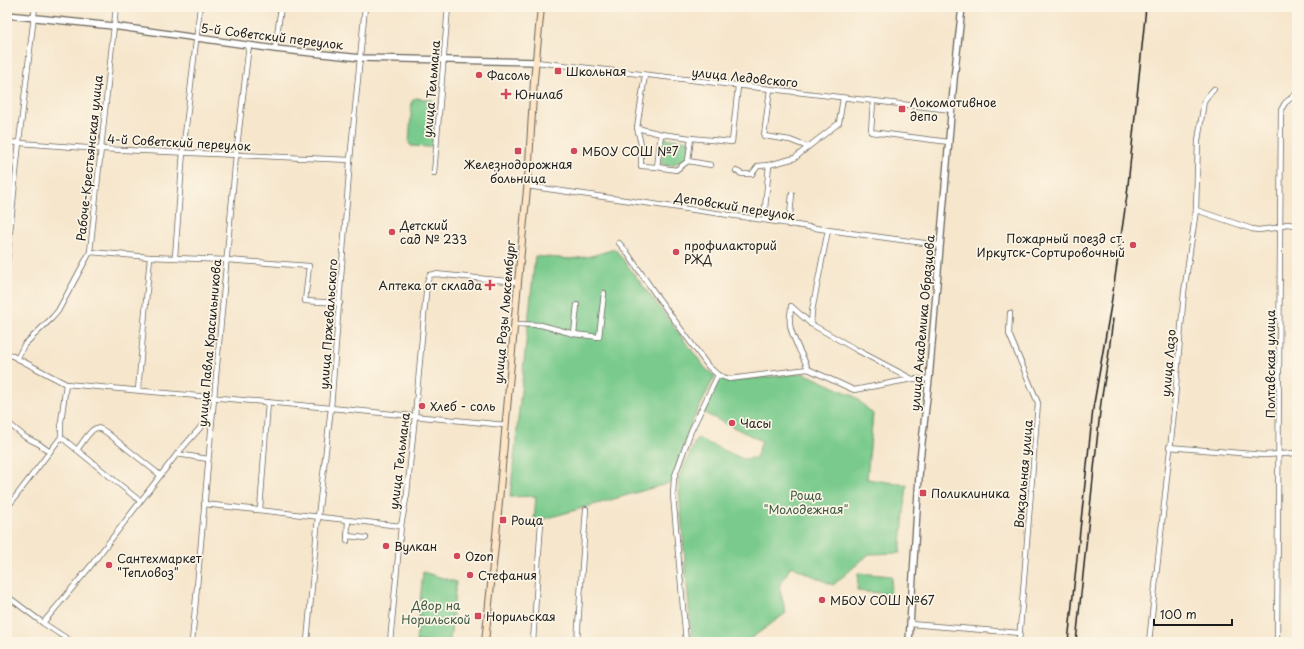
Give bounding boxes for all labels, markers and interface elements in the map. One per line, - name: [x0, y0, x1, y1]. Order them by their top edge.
- street label: 5-й Советский переулок: [200, 18, 345, 54]
- street label: улица Тельмана: [418, 39, 444, 138]
- place label: Школьная: [566, 62, 627, 80]
- street label: улица Ледовского: [691, 62, 799, 92]
- place label: Фасоль: [487, 66, 530, 84]
- marker: Школьная: [553, 66, 563, 76]
- marker: Фасоль: [474, 70, 484, 80]
- street label: Рабоче-Крестьянская улица: [71, 74, 107, 242]
- place label: Юнилаб: [515, 85, 563, 103]
- marker: Юнилаб: [500, 88, 512, 100]
- place label: Локомотивное депо: [910, 93, 997, 125]
- marker: Локомотивное депо: [897, 104, 907, 114]
- street label: 4-й Советский переулок: [107, 129, 252, 155]
- place label: МБОУ СОШ №7: [582, 142, 679, 160]
- marker: Железнодорожная больница: [513, 146, 523, 156]
- marker: МБОУ СОШ №7: [569, 146, 579, 156]
- place label: Железнодорожная больница: [464, 155, 572, 187]
- street label: Деповский переулок: [672, 187, 797, 225]
- place label: Детский сад № 233: [399, 216, 467, 248]
- marker: Детский сад № 233: [387, 227, 397, 237]
- place label: Пожарный поезд ст. Иркутск-Сортировочный: [977, 229, 1125, 261]
- street label: улица Академика Образцова: [905, 234, 939, 412]
- place label: профилакторий РЖД: [684, 236, 777, 268]
- street label: улица Розы Люксембург: [489, 239, 519, 385]
- marker: Пожарный поезд ст. Иркутск-Сортировочный: [1128, 240, 1138, 250]
- marker: профилакторий РЖД: [671, 247, 681, 257]
- street label: улица Павла Красильникова: [193, 258, 225, 428]
- street label: улица Пржевальского: [314, 258, 342, 390]
- place label: Аптека от склада: [379, 276, 482, 294]
- marker: Аптека от склада: [485, 280, 495, 290]
- street label: Полтавская улица: [1261, 309, 1279, 418]
- street label: улица Лазо: [1156, 328, 1180, 398]
- place label: Хлеб - соль: [430, 397, 495, 415]
- marker: Хлеб - соль: [417, 401, 427, 411]
- street label: улица Тельмана: [384, 411, 414, 511]
- place label: Часы: [740, 414, 771, 432]
- marker: Часы: [727, 418, 737, 428]
- street label: Вокзальная улица: [1009, 419, 1037, 529]
- place label: Поликлиника: [931, 484, 1010, 502]
- park label: Роща "Молодежная": [764, 486, 849, 518]
- marker: Поликлиника: [918, 488, 928, 498]
- place label: Роща: [511, 511, 544, 529]
- marker: Роща: [498, 515, 508, 525]
- place label: Вулкан: [394, 537, 437, 555]
- marker: Вулкан: [381, 541, 391, 551]
- place label: Ozon: [465, 547, 494, 565]
- place label: Сантехмаркет "Тепловоз": [117, 549, 202, 581]
- marker: Ozon: [452, 551, 462, 561]
- marker: Сантехмаркет "Тепловоз": [104, 560, 114, 570]
- place label: Стефания: [478, 566, 537, 584]
- marker: Стефания: [465, 570, 475, 580]
- place label: МБОУ СОШ №67: [830, 591, 935, 609]
- marker: МБОУ СОШ №67: [817, 595, 827, 605]
- park label: Двор на Норильской: [401, 596, 471, 628]
- scale bar: [1154, 601, 1232, 627]
- text: 100 m: [1160, 605, 1197, 623]
- place label: Норильская: [486, 607, 556, 625]
- marker: Норильская: [473, 611, 483, 621]

